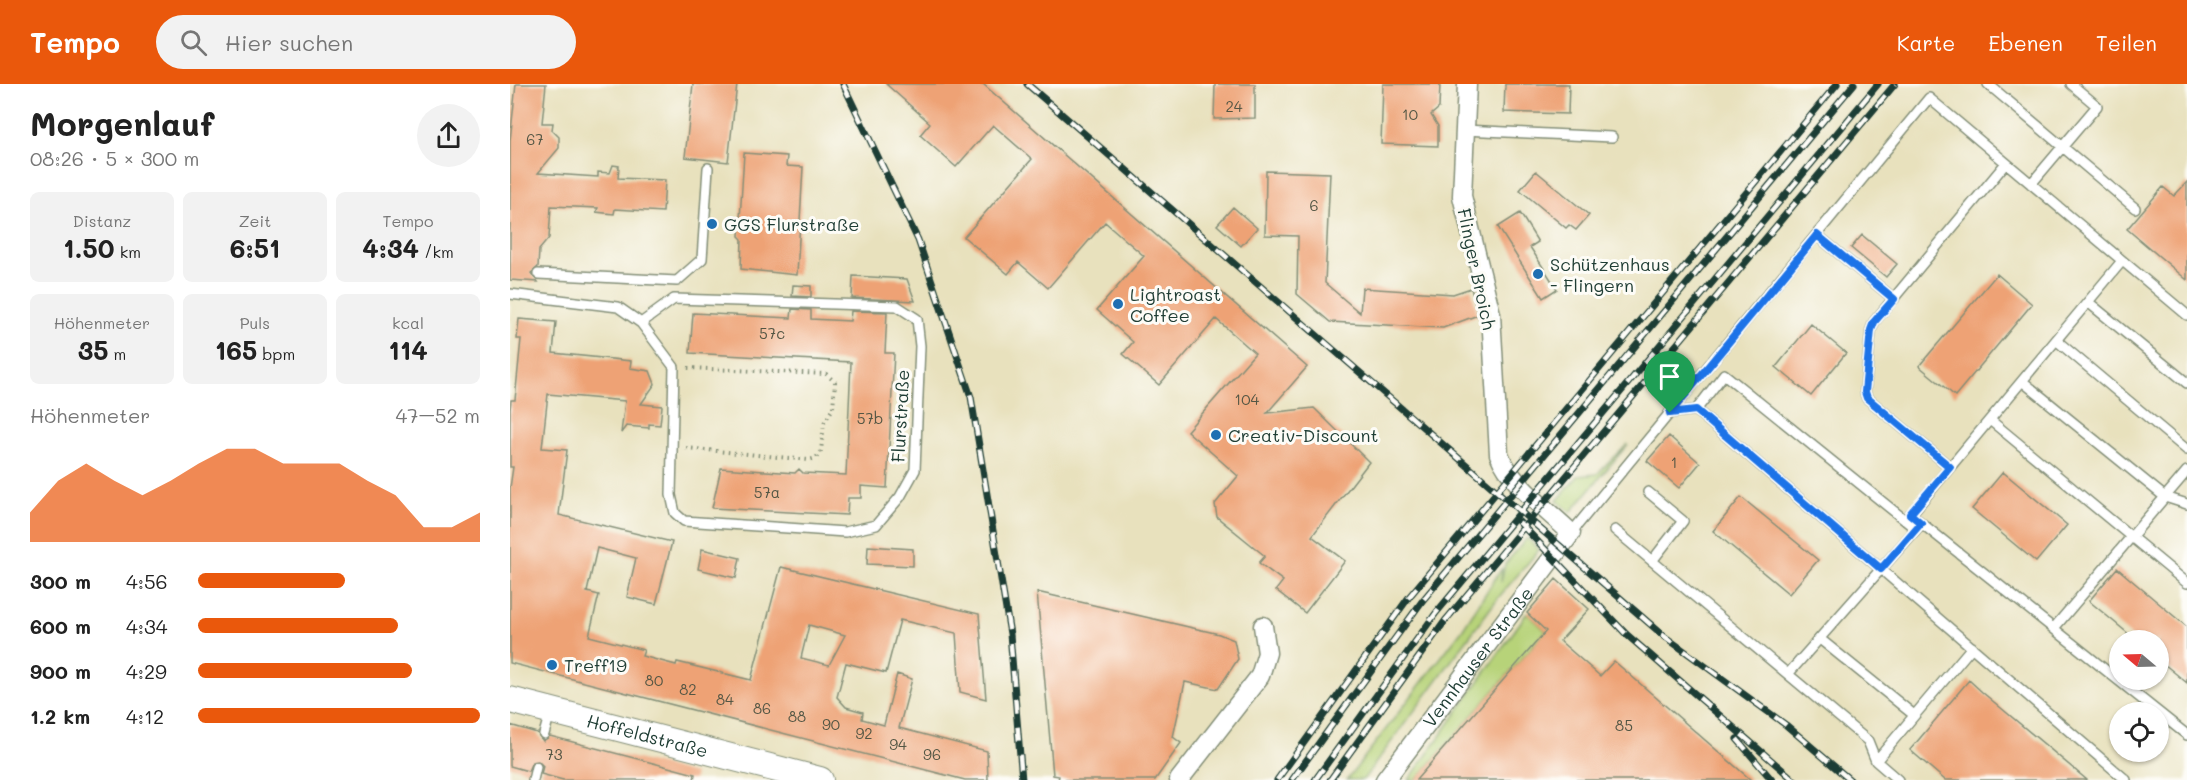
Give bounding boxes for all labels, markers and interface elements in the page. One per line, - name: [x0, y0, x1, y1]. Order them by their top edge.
- search box: [156, 15, 576, 69]
- text: Tempo: [30, 24, 120, 60]
- icon: search: [177, 26, 210, 59]
- text: Hier suchen: [225, 28, 353, 57]
- text: Karte: [1897, 29, 1955, 56]
- text: Ebenen: [1988, 29, 2063, 56]
- text: Teilen: [2096, 29, 2157, 56]
- house number: 24: [1225, 96, 1243, 116]
- text: Morgenlauf: [30, 101, 214, 144]
- button: share: [417, 104, 480, 167]
- house number: 10: [1402, 104, 1418, 124]
- house number: 67: [526, 129, 544, 149]
- text: 08:26 · 5 × 300 m: [30, 145, 199, 171]
- house number: 6: [1309, 195, 1319, 215]
- street label: Flinger Broich: [1452, 206, 1502, 332]
- text: Distanz: [73, 210, 131, 231]
- text: Zeit: [239, 210, 271, 231]
- text: Tempo: [383, 210, 433, 231]
- place label: GGS Flurstraße: [724, 212, 860, 236]
- marker: GGS Flurstraße: [705, 217, 719, 231]
- text: 1.50: [63, 231, 115, 265]
- text: 6:51: [230, 231, 280, 265]
- text: 4:34: [362, 231, 419, 265]
- text: km: [115, 241, 141, 262]
- text: /km: [419, 241, 454, 262]
- place label: Schützenhaus - Flingern: [1550, 252, 1670, 297]
- marker: Schützenhaus - Flingern: [1531, 267, 1545, 281]
- place label: Lightroast Coffee: [1130, 282, 1221, 327]
- marker: Lightroast Coffee: [1111, 297, 1125, 311]
- text: Höhenmeter: [54, 312, 150, 333]
- text: Puls: [240, 312, 270, 333]
- text: kcal: [392, 312, 424, 333]
- house number: 57c: [759, 323, 785, 343]
- text: 35: [78, 333, 108, 367]
- text: 165: [215, 333, 257, 367]
- text: 114: [388, 333, 428, 367]
- text: m: [108, 343, 126, 364]
- text: bpm: [257, 343, 295, 364]
- pin: [1644, 351, 1695, 413]
- icon: arrive: [1653, 360, 1686, 393]
- street label: Flurstraße: [886, 369, 914, 463]
- house number: 104: [1235, 389, 1260, 409]
- text: Höhenmeter: [30, 402, 150, 428]
- text: 47–52 m: [396, 402, 480, 428]
- house number: 57b: [857, 408, 883, 428]
- place label: Creativ-Discount: [1228, 423, 1378, 447]
- marker: Creativ-Discount: [1209, 428, 1223, 442]
- house number: 1: [1671, 452, 1677, 472]
- house number: 57a: [754, 482, 780, 502]
- text: 300 m: [30, 568, 91, 594]
- text: 4:56: [126, 568, 168, 594]
- street label: Vennhauser Straße: [1417, 582, 1538, 732]
- text: 600 m: [30, 613, 91, 639]
- text: 4:34: [126, 613, 167, 639]
- north arrow: [2109, 630, 2169, 690]
- map controls: [2109, 630, 2169, 762]
- place label: Treff19: [564, 653, 627, 677]
- text: 900 m: [30, 658, 91, 684]
- text: 4:29: [126, 658, 167, 684]
- marker: Treff19: [545, 658, 559, 672]
- house number: 80: [645, 670, 663, 690]
- house number: 82: [679, 679, 697, 699]
- house number: 84: [716, 689, 734, 709]
- house number: 86: [753, 698, 771, 718]
- button: locate: [2109, 702, 2169, 762]
- text: 1.2 km: [30, 703, 90, 729]
- text: 4:12: [126, 703, 164, 729]
- house number: 88: [788, 706, 806, 726]
- street label: Hoffeldstraße: [584, 708, 711, 763]
- house number: 90: [822, 714, 840, 734]
- house number: 85: [1615, 715, 1633, 735]
- house number: 92: [855, 723, 873, 743]
- house number: 94: [889, 734, 907, 754]
- house number: 73: [545, 744, 563, 764]
- house number: 96: [923, 744, 941, 764]

